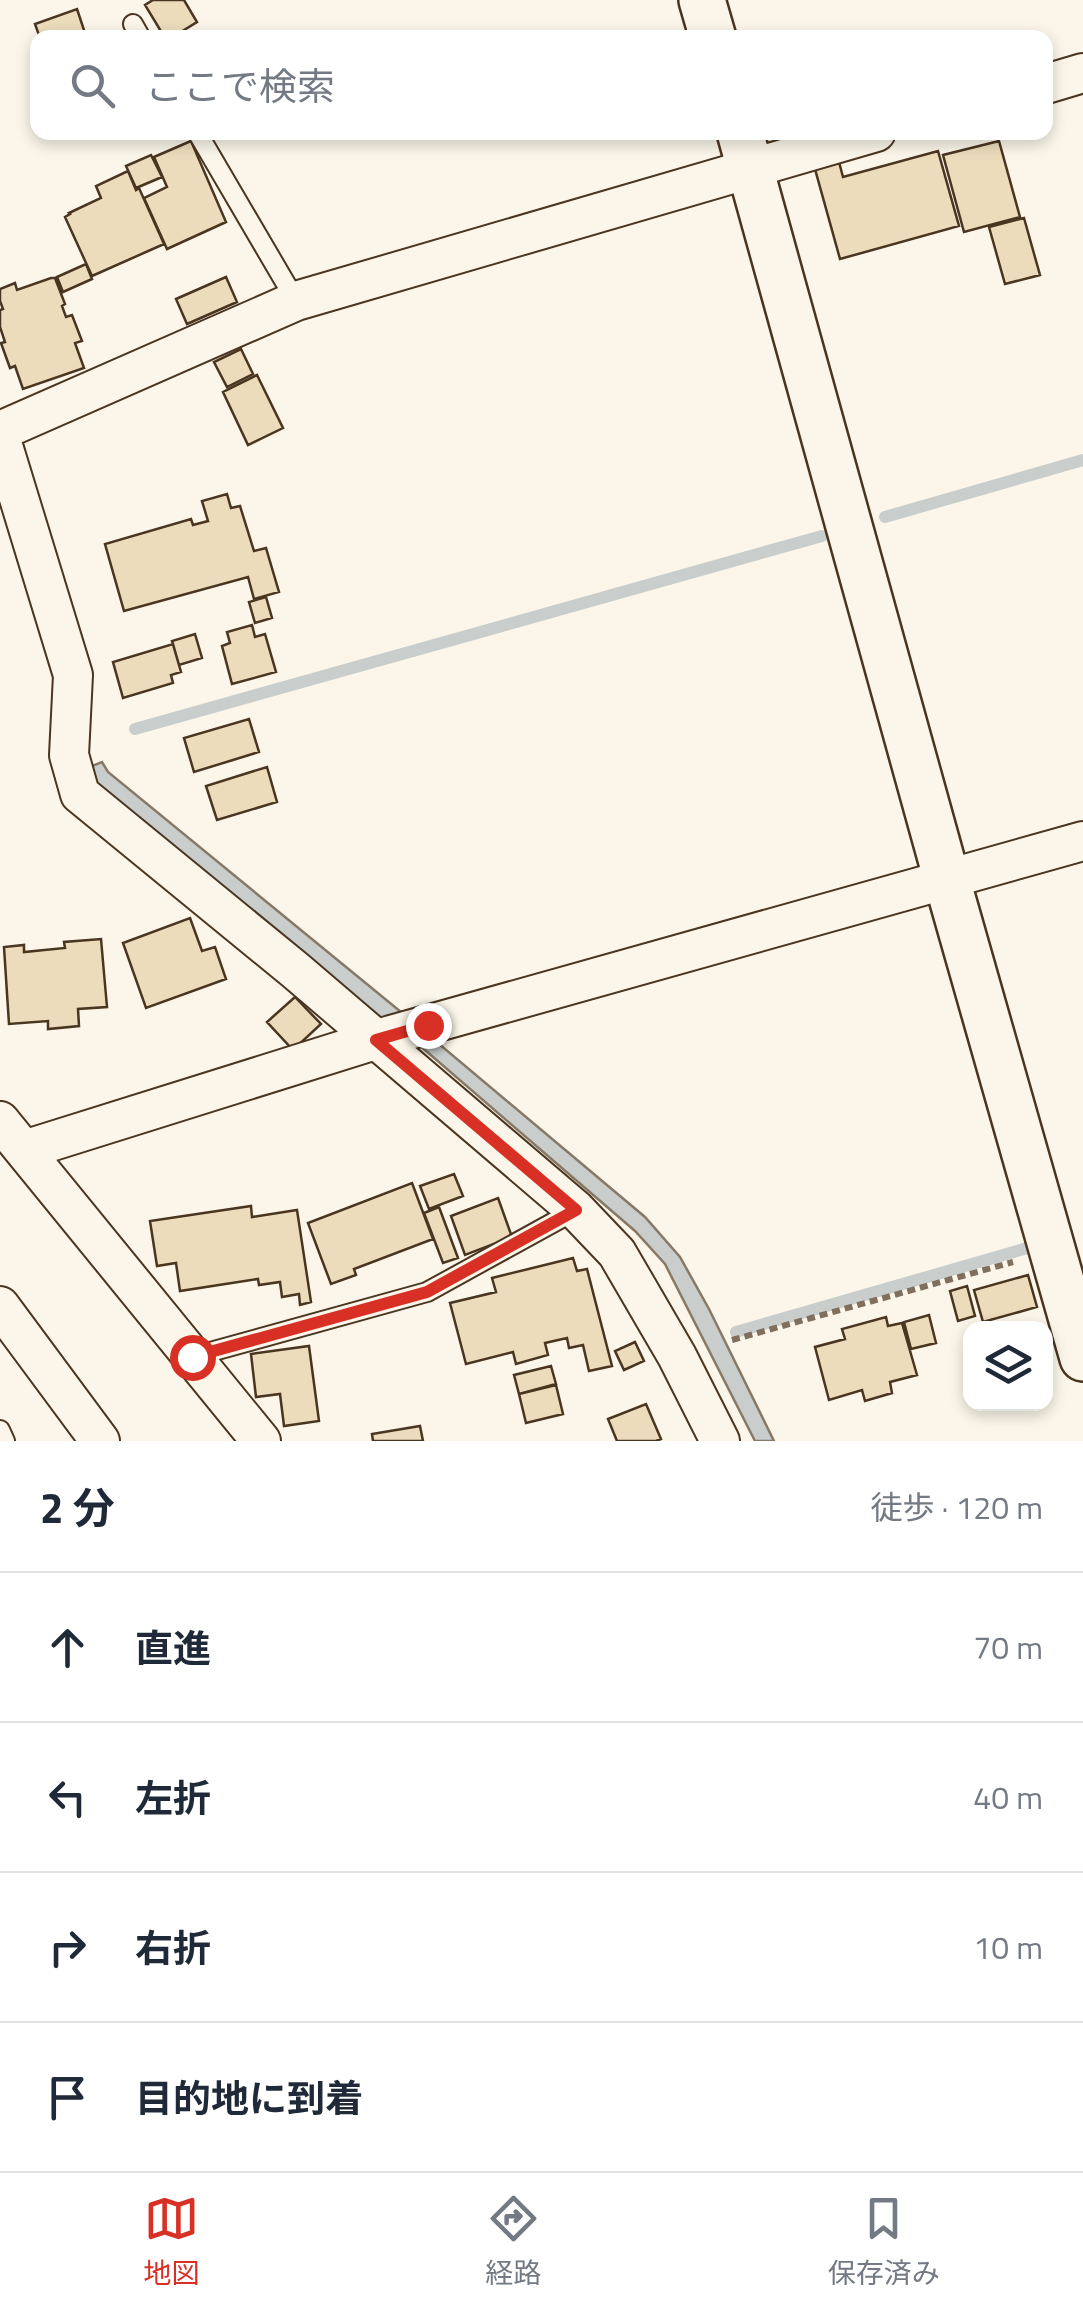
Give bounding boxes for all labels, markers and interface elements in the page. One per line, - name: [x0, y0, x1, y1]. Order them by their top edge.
- search box: [30, 30, 1053, 140]
- text: ここで検索: [145, 57, 335, 115]
- icon: search: [65, 58, 120, 113]
- route end: [406, 1003, 452, 1049]
- map controls: [963, 1321, 1053, 1411]
- button: layers: [963, 1321, 1053, 1411]
- route start: [170, 1335, 216, 1381]
- text: 2 分: [40, 1475, 115, 1539]
- text: 徒歩 · 120 m: [870, 1483, 1043, 1531]
- text: 直進: [135, 1619, 211, 1677]
- icon: ahead: [40, 1620, 95, 1675]
- text: 70 m: [973, 1623, 1043, 1671]
- text: 左折: [135, 1769, 211, 1827]
- icon: left: [40, 1770, 95, 1825]
- text: 40 m: [973, 1773, 1043, 1821]
- text: 右折: [135, 1919, 211, 1977]
- icon: right: [40, 1920, 95, 1975]
- text: 10 m: [973, 1923, 1043, 1971]
- text: 目的地に到着: [135, 2069, 363, 2127]
- icon: arrive: [40, 2070, 95, 2125]
- tab: 地図: [143, 2191, 199, 2294]
- tab: 経路: [485, 2191, 542, 2294]
- tab: 保存済み: [828, 2191, 940, 2294]

